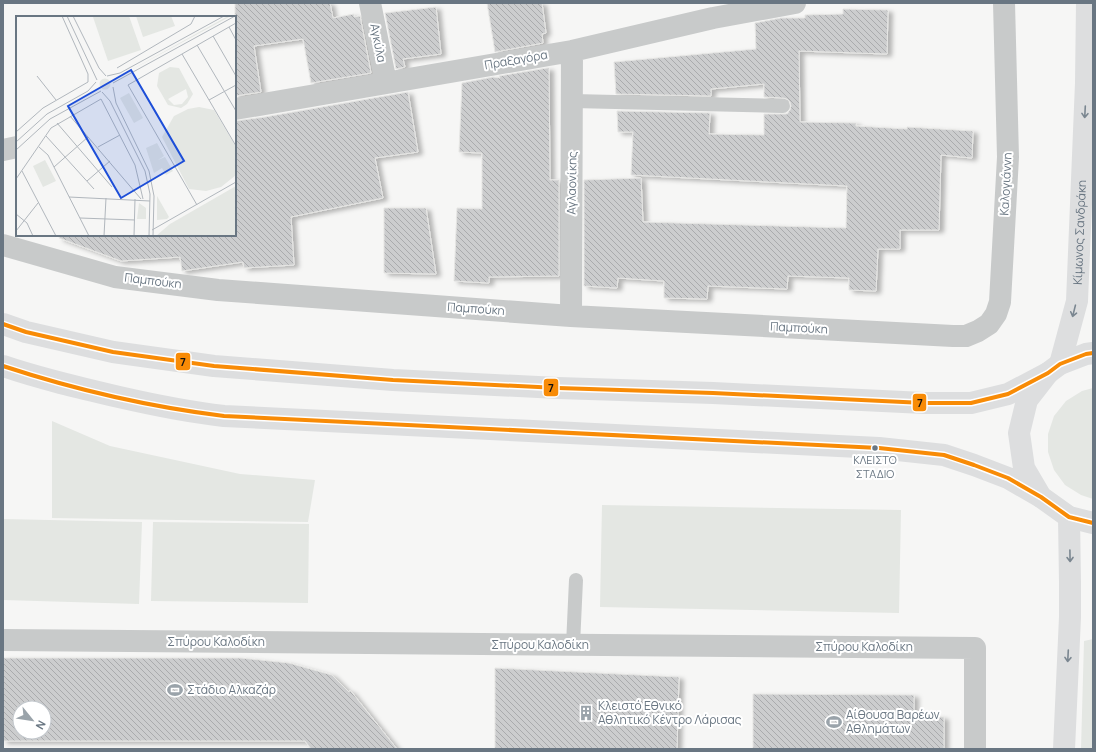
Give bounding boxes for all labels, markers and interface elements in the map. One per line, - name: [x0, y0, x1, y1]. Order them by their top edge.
- inset map: [16, 16, 236, 236]
- street label: Αγκύλα: [366, 22, 391, 64]
- street label: Πραξαγόρα: [483, 46, 549, 73]
- one-way arrow: [1081, 105, 1089, 118]
- street label: Αγλαονίκης: [562, 151, 581, 215]
- street label: Καλογιάννη: [995, 152, 1016, 216]
- street label: Κίμωνος Σανδράκη: [1069, 179, 1090, 285]
- street label: Παμπούκη: [123, 269, 183, 292]
- street label: Παμπούκη: [447, 298, 505, 319]
- one-way arrow: [1070, 305, 1078, 318]
- street label: Παμπούκη: [770, 318, 828, 337]
- line badge: 7: [175, 352, 191, 371]
- text: 7: [180, 354, 186, 369]
- line badge: 7: [543, 378, 559, 397]
- text: 7: [548, 380, 554, 395]
- line badge: 7: [912, 393, 927, 412]
- text: 7: [917, 395, 923, 410]
- marker: ΚΛΕΙΣΤΟ ΣΤΑΔΙΟ: [870, 443, 880, 453]
- place label: ΚΛΕΙΣΤΟ ΣΤΑΔΙΟ: [853, 452, 897, 481]
- one-way arrow: [1066, 549, 1074, 562]
- street label: Σπύρου Καλοδίκη: [167, 633, 265, 650]
- street label: Σπύρου Καλοδίκη: [491, 636, 589, 653]
- street label: Σπύρου Καλοδίκη: [815, 638, 913, 655]
- one-way arrow: [1064, 649, 1072, 662]
- sports icon: Στάδιο Αλκαζάρ: [166, 681, 184, 699]
- place label: Στάδιο Αλκαζάρ: [187, 681, 276, 698]
- place label: Κλειστό Εθνικό Αθλητικό Κέντρο Λάρισας: [598, 697, 742, 728]
- north arrow: [12, 700, 52, 740]
- building icon: Κλειστό Εθνικό Αθλητικό Κέντρο Λάρισας: [577, 704, 595, 722]
- place label: Αίθουσα Βαρέων Αθλημάτων: [846, 706, 940, 737]
- sports icon: Αίθουσα Βαρέων Αθλημάτων: [825, 713, 843, 731]
- text: N: [33, 718, 50, 733]

